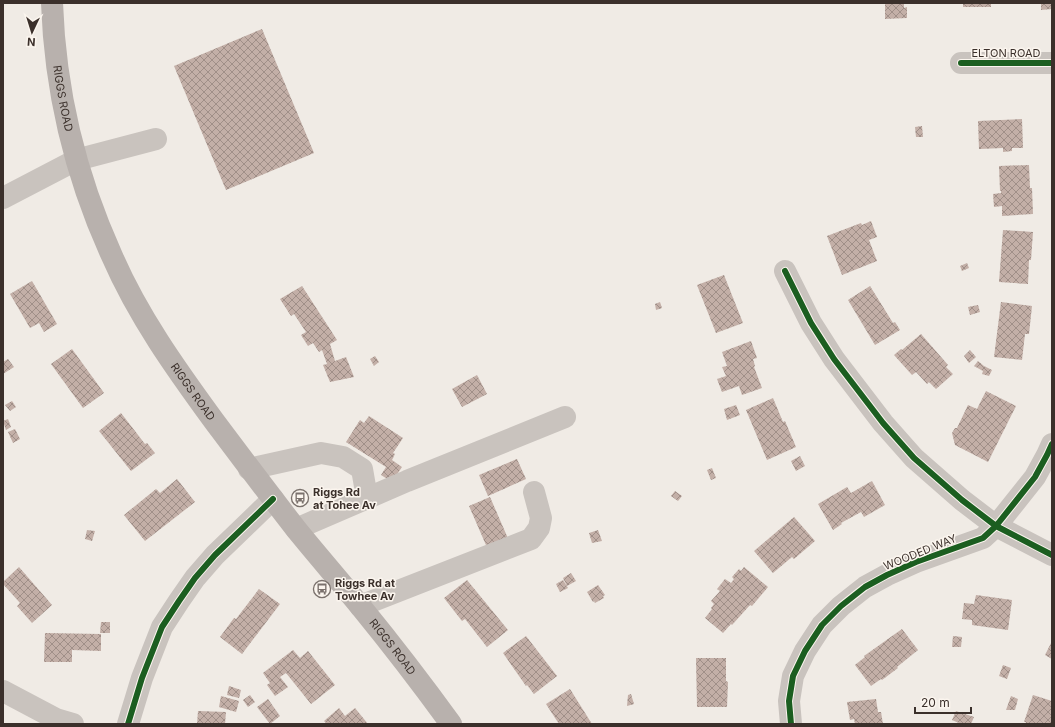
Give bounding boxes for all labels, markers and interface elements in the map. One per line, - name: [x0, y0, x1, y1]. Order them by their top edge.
- north arrow: [12, 12, 52, 52]
- text: N: [27, 35, 36, 49]
- street label: ELTON ROAD: [972, 46, 1041, 60]
- street label: RIGGS ROAD: [50, 64, 76, 133]
- street label: RIGGS ROAD: [168, 360, 218, 423]
- place label: Riggs Rd at Tohee Av: [313, 485, 376, 512]
- bus stop icon: Riggs Rd at Tohee Av: [290, 488, 310, 508]
- street label: WOODED WAY: [881, 531, 959, 573]
- place label: Riggs Rd at Towhee Av: [335, 576, 395, 603]
- bus stop icon: Riggs Rd at Towhee Av: [312, 579, 332, 599]
- street label: RIGGS ROAD: [366, 616, 419, 678]
- scale bar: [915, 689, 971, 715]
- text: 20 m: [921, 695, 950, 710]

